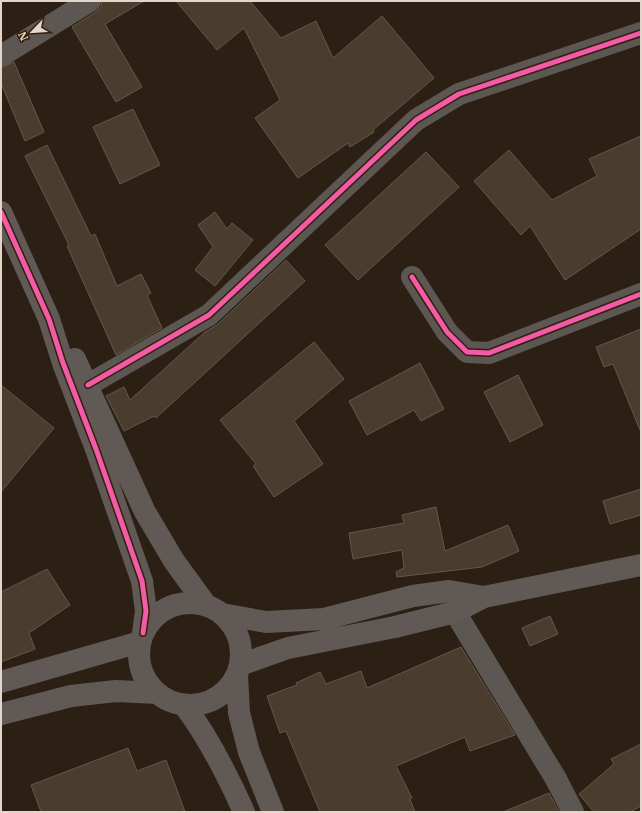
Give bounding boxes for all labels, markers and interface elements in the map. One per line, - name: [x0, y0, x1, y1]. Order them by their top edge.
- north arrow: [12, 12, 52, 52]
- text: N: [15, 29, 31, 43]

